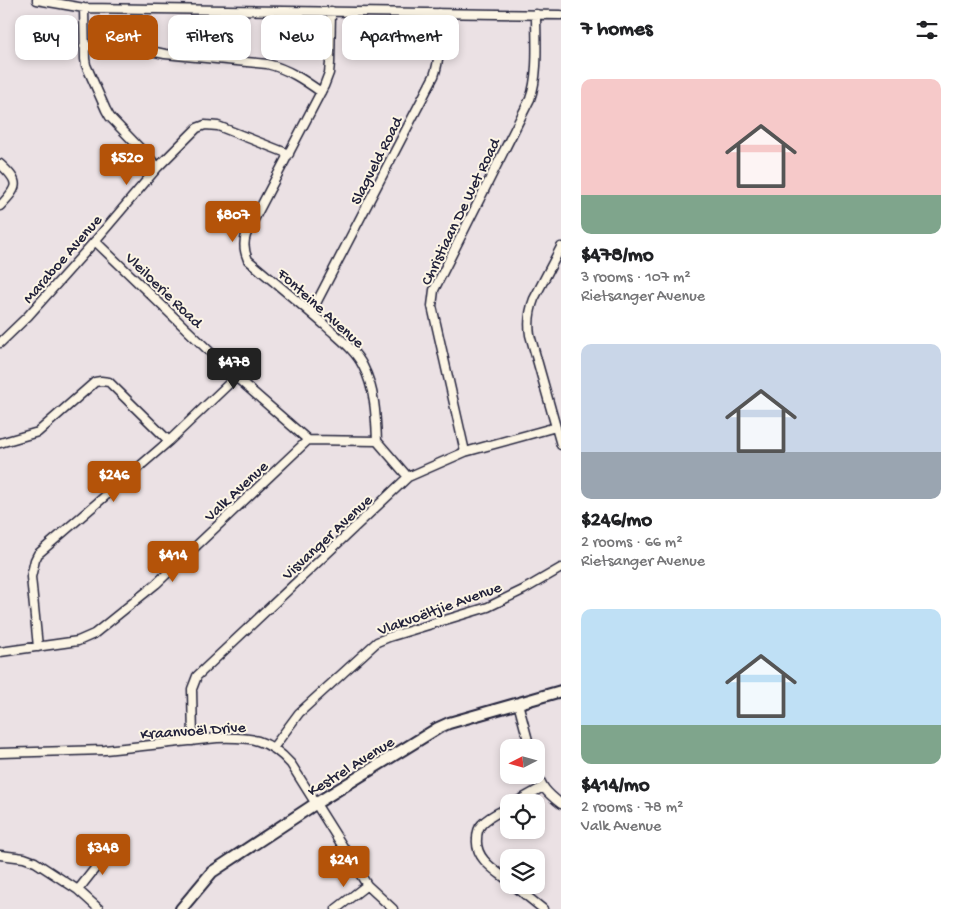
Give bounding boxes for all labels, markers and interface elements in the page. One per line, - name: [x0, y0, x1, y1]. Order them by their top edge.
- chip: Buy: [15, 15, 78, 60]
- chip: Rent: [88, 15, 158, 60]
- chip: Filters: [168, 15, 251, 60]
- chip: New: [261, 15, 332, 60]
- chip: Apartment: [342, 15, 459, 60]
- icon: filters: [913, 16, 941, 44]
- text: 7 homes: [581, 18, 653, 43]
- icon: home: [716, 111, 806, 201]
- street label: Slagveld Road: [348, 113, 409, 209]
- street label: Christiaan De Wet Road: [418, 135, 507, 289]
- pin: $520: [97, 144, 157, 186]
- text: $520: [111, 150, 143, 169]
- pin: $807: [203, 200, 263, 243]
- text: $807: [216, 207, 250, 226]
- street label: Maraboe Avenue: [20, 211, 108, 309]
- text: $478/mo: [581, 244, 654, 269]
- street label: Vleiloerie Road: [119, 249, 206, 334]
- street label: Fonteine Avenue: [272, 265, 367, 354]
- text: 3 rooms · 107 m²: [581, 269, 691, 288]
- text: Rietsanger Avenue: [581, 288, 705, 307]
- pin: $478: [204, 348, 264, 390]
- text: $478: [218, 354, 250, 373]
- icon: home: [716, 376, 806, 466]
- street label: Valk Avenue: [201, 458, 274, 528]
- pin: $246: [84, 460, 144, 503]
- text: $246: [99, 467, 129, 486]
- street label: Visvanger Avenue: [278, 491, 378, 586]
- text: $246/mo: [581, 509, 652, 534]
- text: 2 rooms · 66 m²: [581, 534, 682, 553]
- pin: $414: [143, 540, 203, 583]
- text: $414: [159, 547, 187, 566]
- text: Rietsanger Avenue: [581, 553, 705, 572]
- street label: Vlakvoëltjie Avenue: [375, 579, 505, 642]
- icon: home: [716, 641, 806, 731]
- street label: Kraanvoël Drive: [140, 719, 247, 746]
- street label: Kestrel Avenue: [305, 733, 399, 802]
- north arrow: [500, 739, 545, 784]
- map controls: [500, 739, 545, 894]
- text: $414/mo: [581, 774, 650, 799]
- button: locate: [500, 794, 545, 839]
- text: 2 rooms · 78 m²: [581, 799, 683, 818]
- text: Valk Avenue: [581, 818, 661, 837]
- pin: $348: [73, 834, 133, 876]
- text: $348: [87, 840, 119, 859]
- pin: $241: [314, 846, 374, 888]
- button: layers: [500, 849, 545, 894]
- text: $241: [329, 852, 359, 871]

